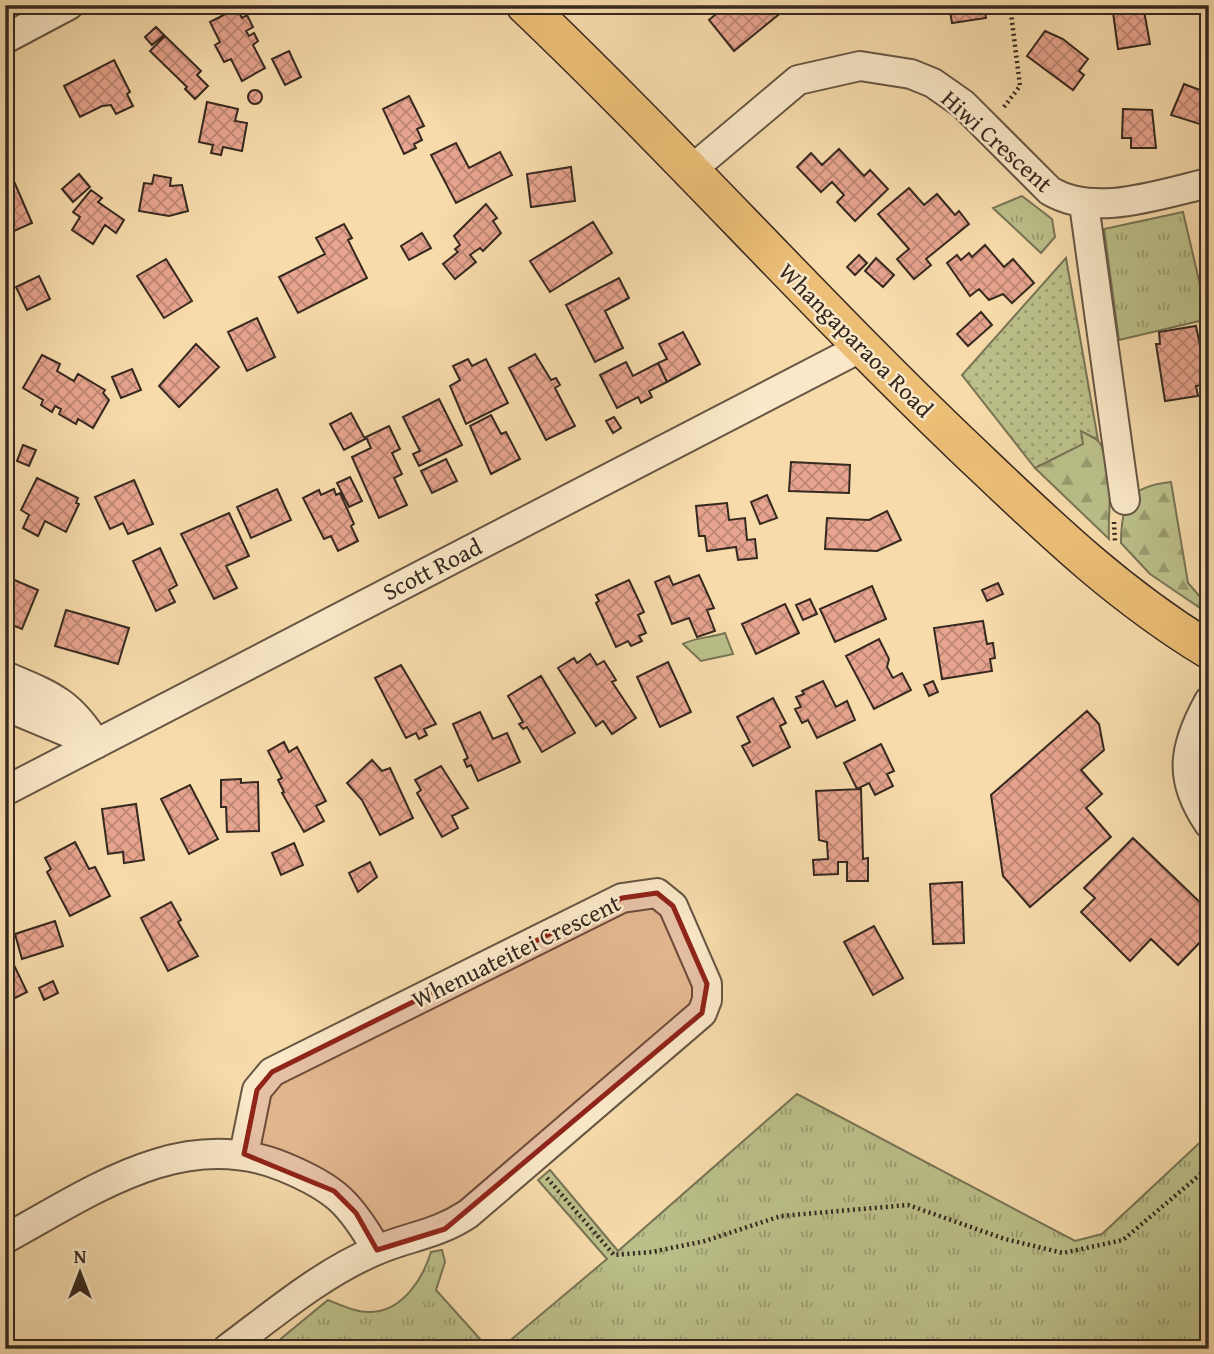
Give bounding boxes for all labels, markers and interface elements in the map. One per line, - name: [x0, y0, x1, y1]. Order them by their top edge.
- street label: Hiwi Crescent: [934, 82, 1061, 201]
- street label: Whangaparaoa Road: [771, 255, 941, 425]
- street label: Scott Road: [376, 529, 488, 609]
- street label: Whenuateitei Crescent: [406, 885, 627, 1017]
- north arrow: [46, 1238, 116, 1308]
- text: N: [74, 1242, 87, 1270]

